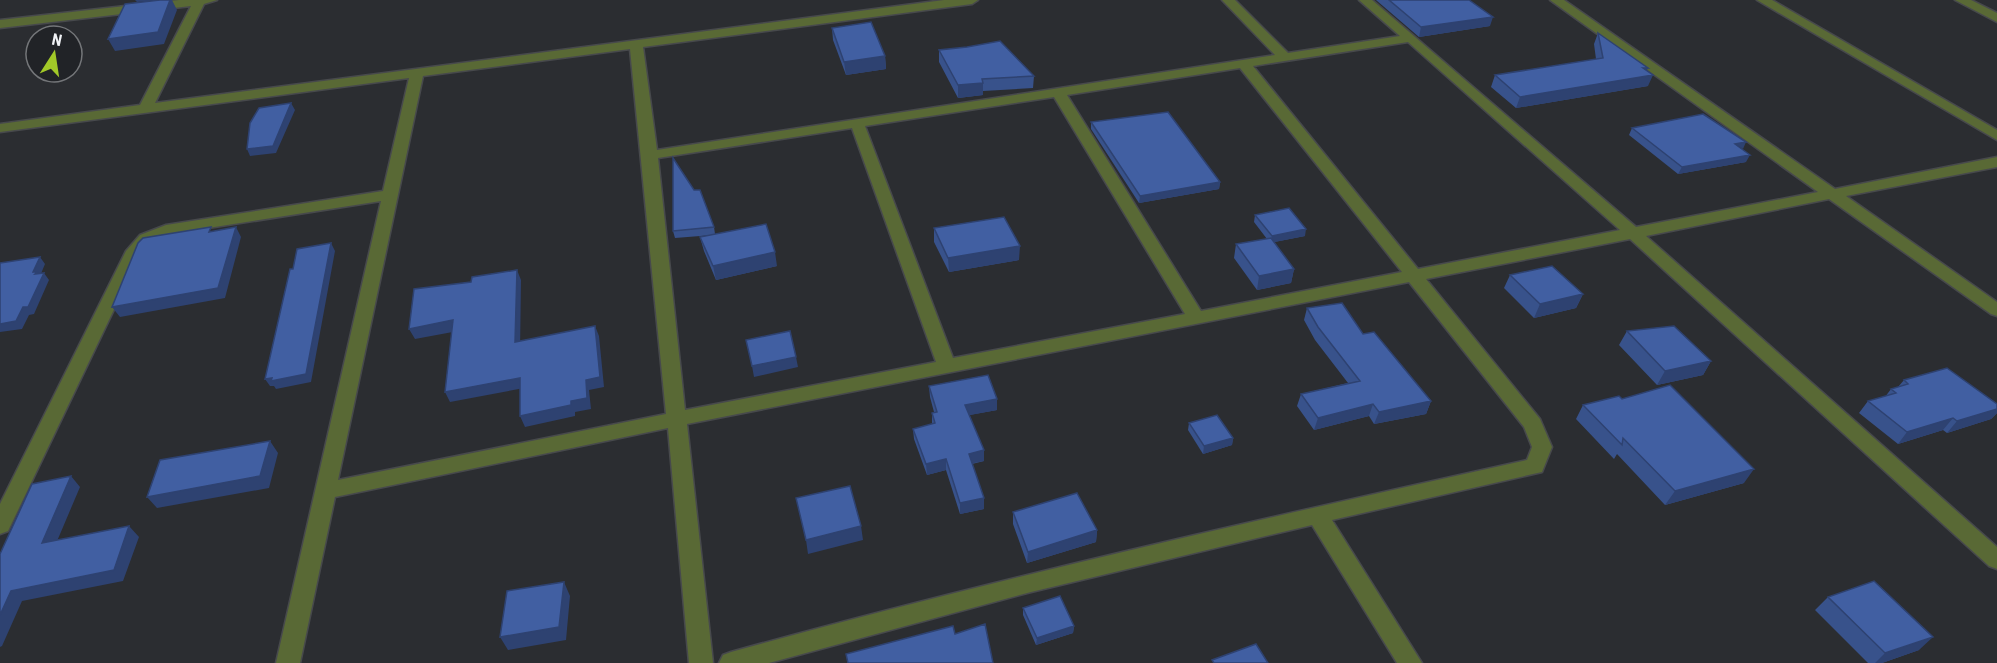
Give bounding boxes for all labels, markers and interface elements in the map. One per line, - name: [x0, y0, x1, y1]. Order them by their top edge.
- north arrow: [24, 24, 84, 84]
- text: N: [50, 30, 64, 50]

